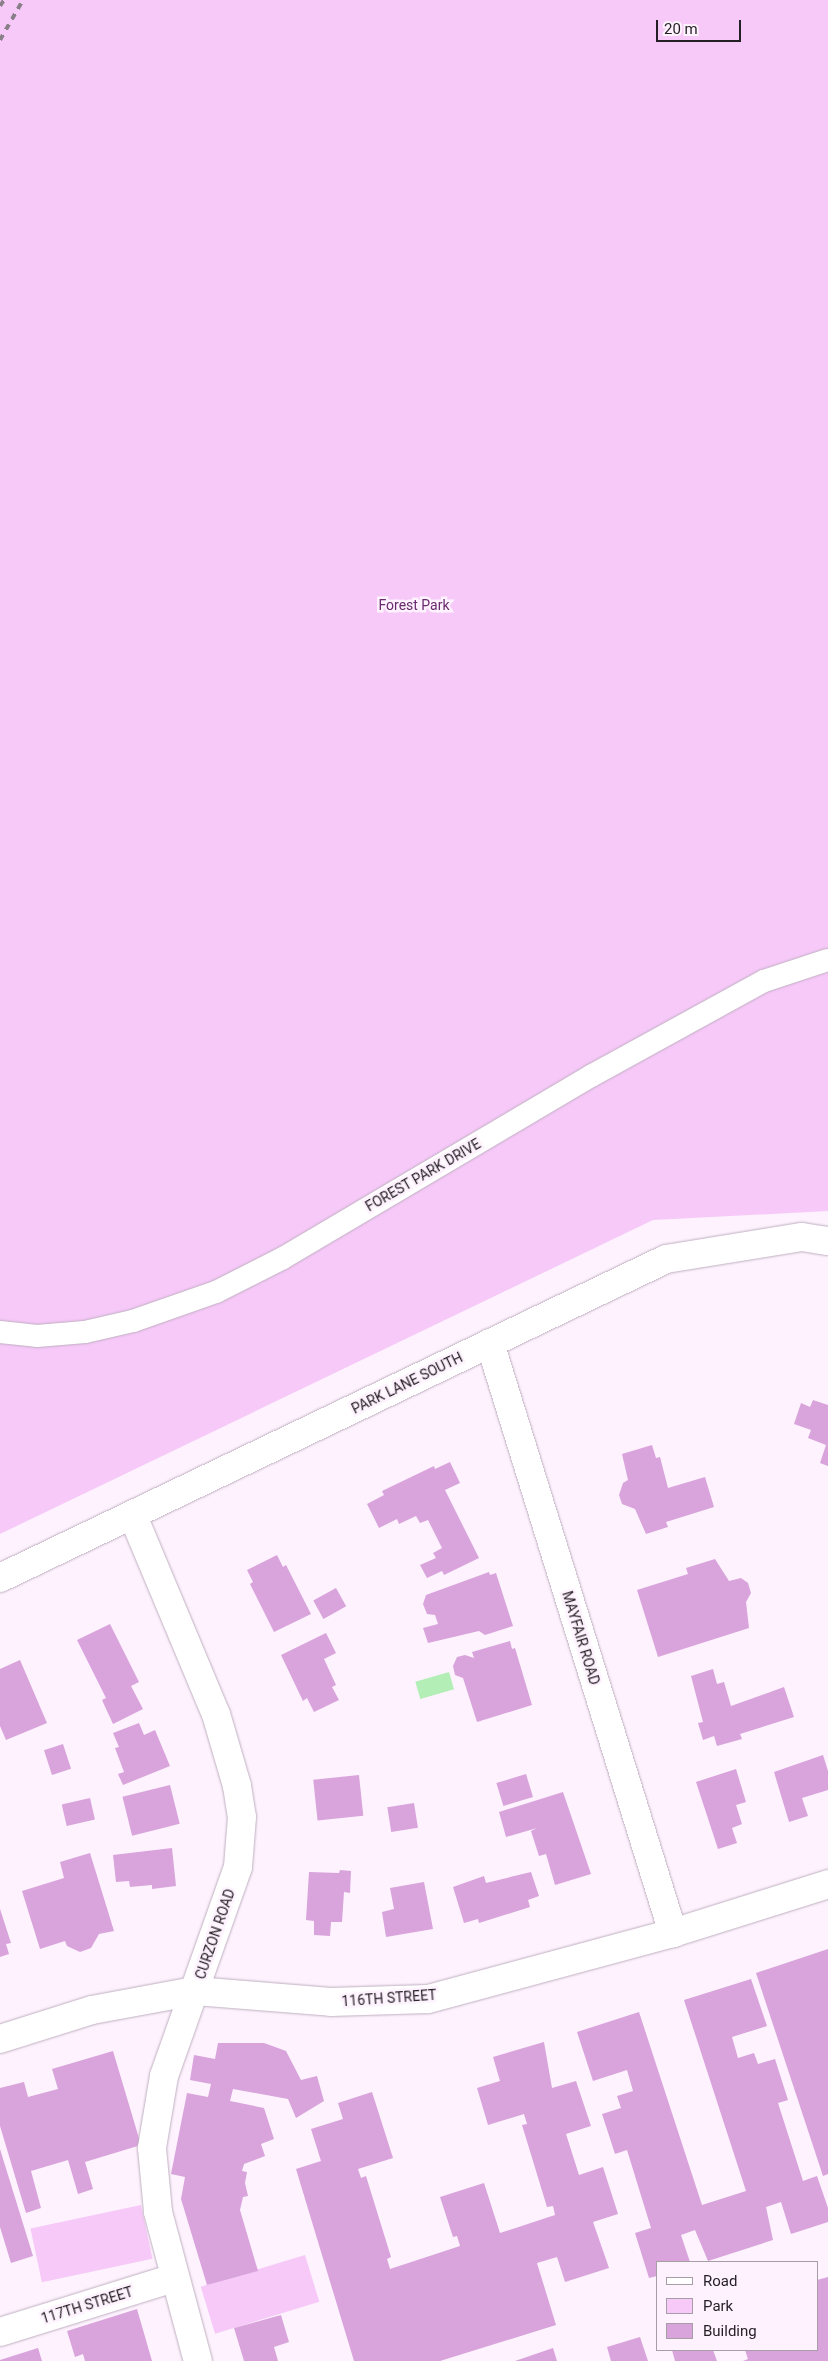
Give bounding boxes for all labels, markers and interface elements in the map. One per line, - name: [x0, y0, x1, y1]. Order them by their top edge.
- scale bar: [658, 10, 743, 42]
- text: 20 m: [664, 20, 698, 38]
- park label: Forest Park: [378, 597, 450, 613]
- street label: FOREST PARK DRIVE: [362, 1135, 484, 1215]
- street label: PARK LANE SOUTH: [349, 1349, 465, 1417]
- street label: MAYFAIR ROAD: [559, 1589, 603, 1687]
- street label: CURZON ROAD: [192, 1887, 238, 1981]
- street label: 116TH STREET: [341, 1986, 437, 2010]
- legend: [656, 2261, 818, 2351]
- text: Road: [703, 2272, 737, 2290]
- street label: 117TH STREET: [39, 2283, 135, 2327]
- text: Park: [703, 2297, 733, 2315]
- text: Building: [703, 2322, 757, 2340]

